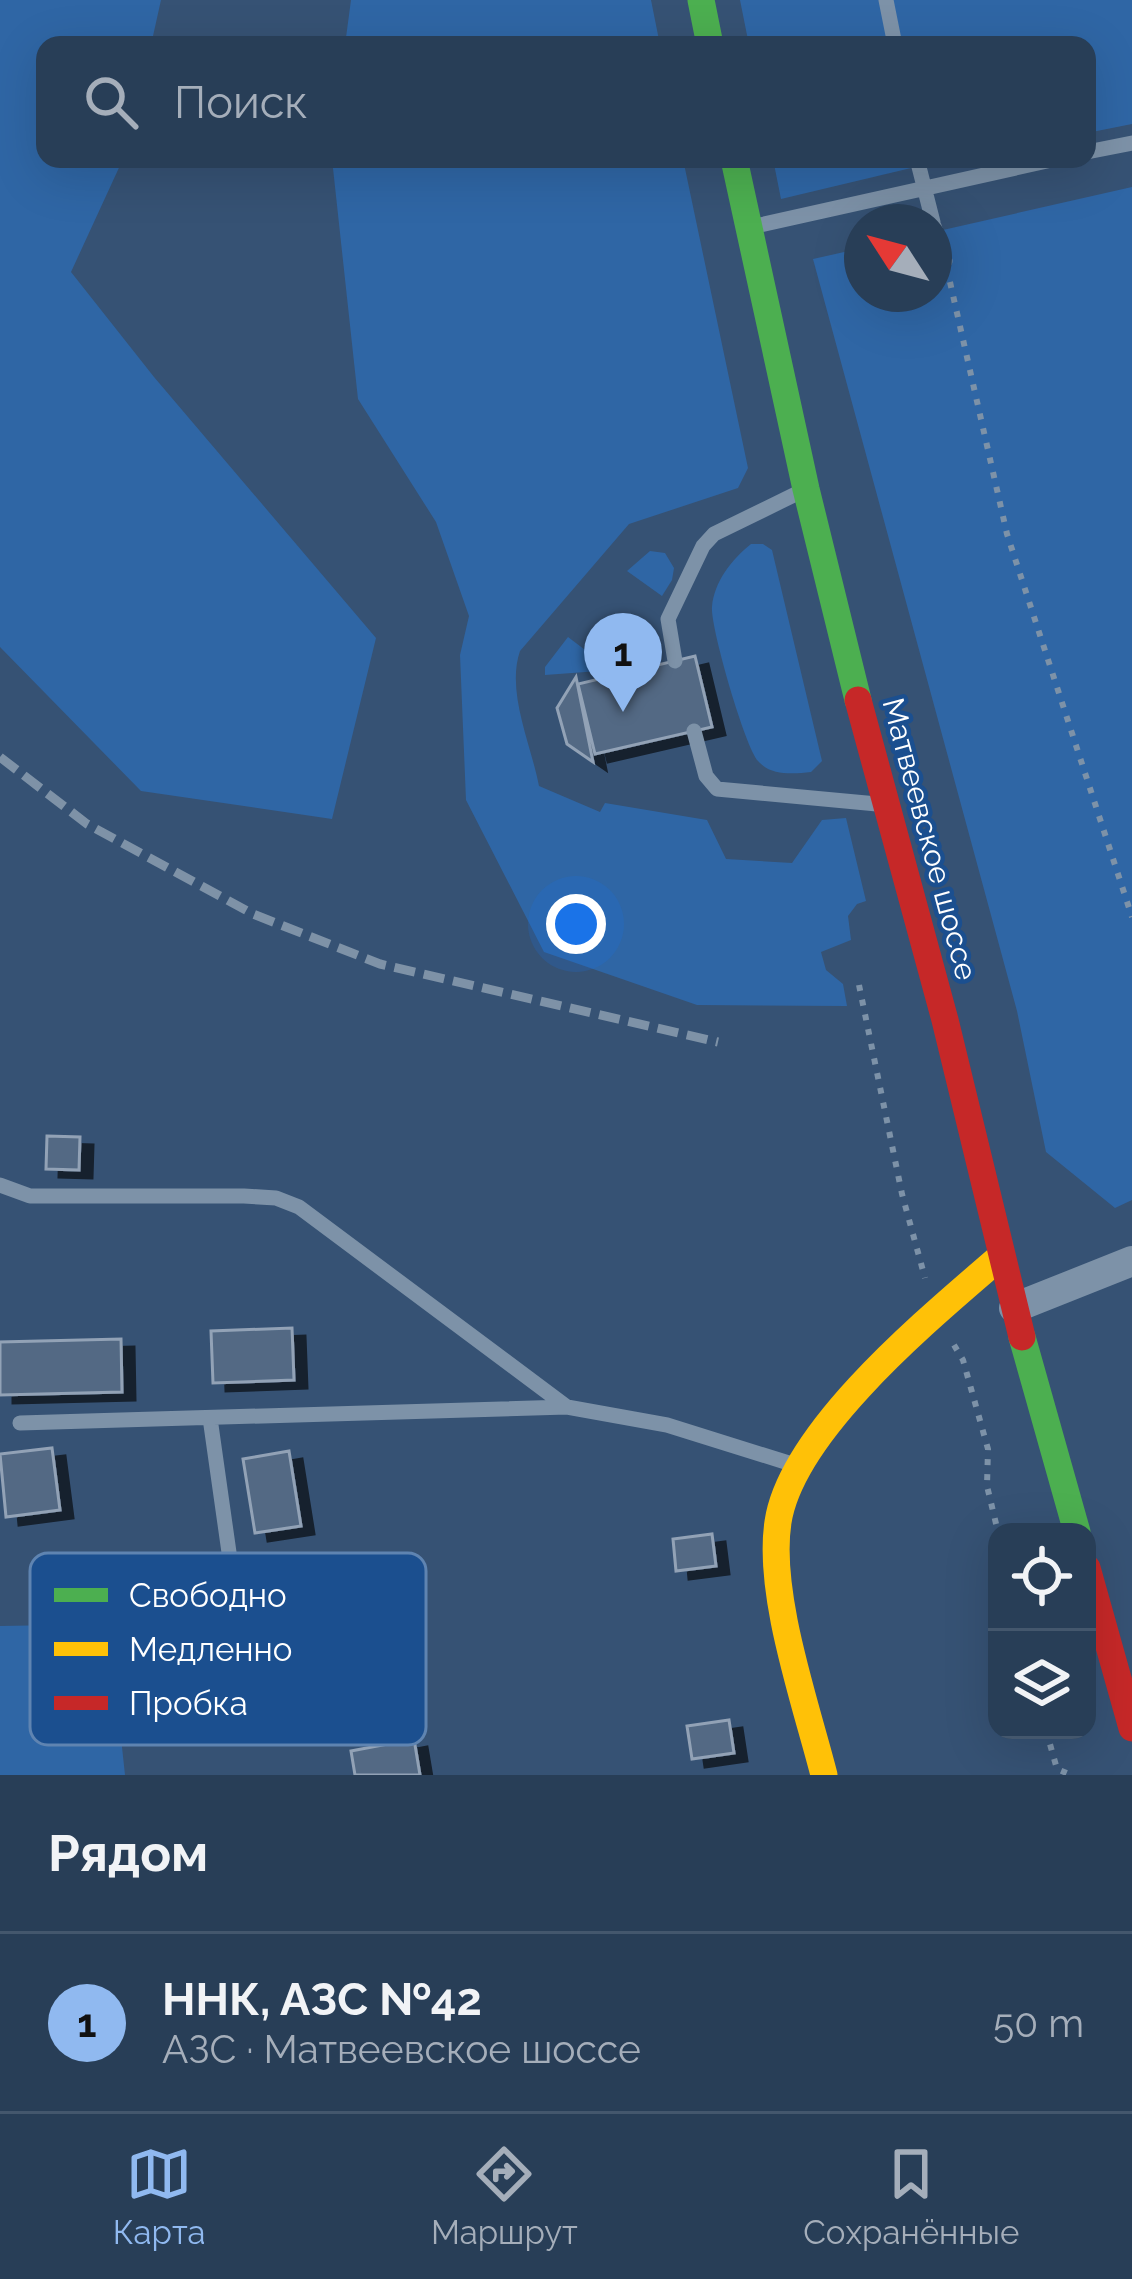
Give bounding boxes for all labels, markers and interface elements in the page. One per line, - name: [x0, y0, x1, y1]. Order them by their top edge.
- search box: [36, 36, 1096, 168]
- icon: search: [78, 69, 144, 135]
- text: Поиск: [174, 76, 308, 129]
- north arrow: [844, 204, 952, 312]
- pin: 1: [584, 613, 662, 712]
- street label: Матвеевское шоссе: [876, 694, 984, 984]
- your location: [546, 894, 606, 954]
- map controls: [988, 1523, 1096, 1739]
- button: locate: [988, 1523, 1096, 1631]
- legend: [30, 1553, 426, 1745]
- text: Свободно: [129, 1576, 287, 1615]
- text: Медленно: [129, 1630, 292, 1669]
- button: layers: [988, 1631, 1096, 1739]
- text: Пробка: [129, 1684, 248, 1723]
- text: Рядом: [48, 1823, 208, 1883]
- text: ННК, АЗС №42: [162, 1973, 482, 2026]
- text: 1: [77, 2000, 97, 2046]
- text: 50 m: [993, 2000, 1084, 2046]
- text: АЗС · Матвеевское шоссе: [162, 2026, 641, 2072]
- tab: Карта: [113, 2141, 206, 2252]
- tab: Маршрут: [431, 2141, 578, 2252]
- tab: Сохранённые: [803, 2141, 1019, 2252]

